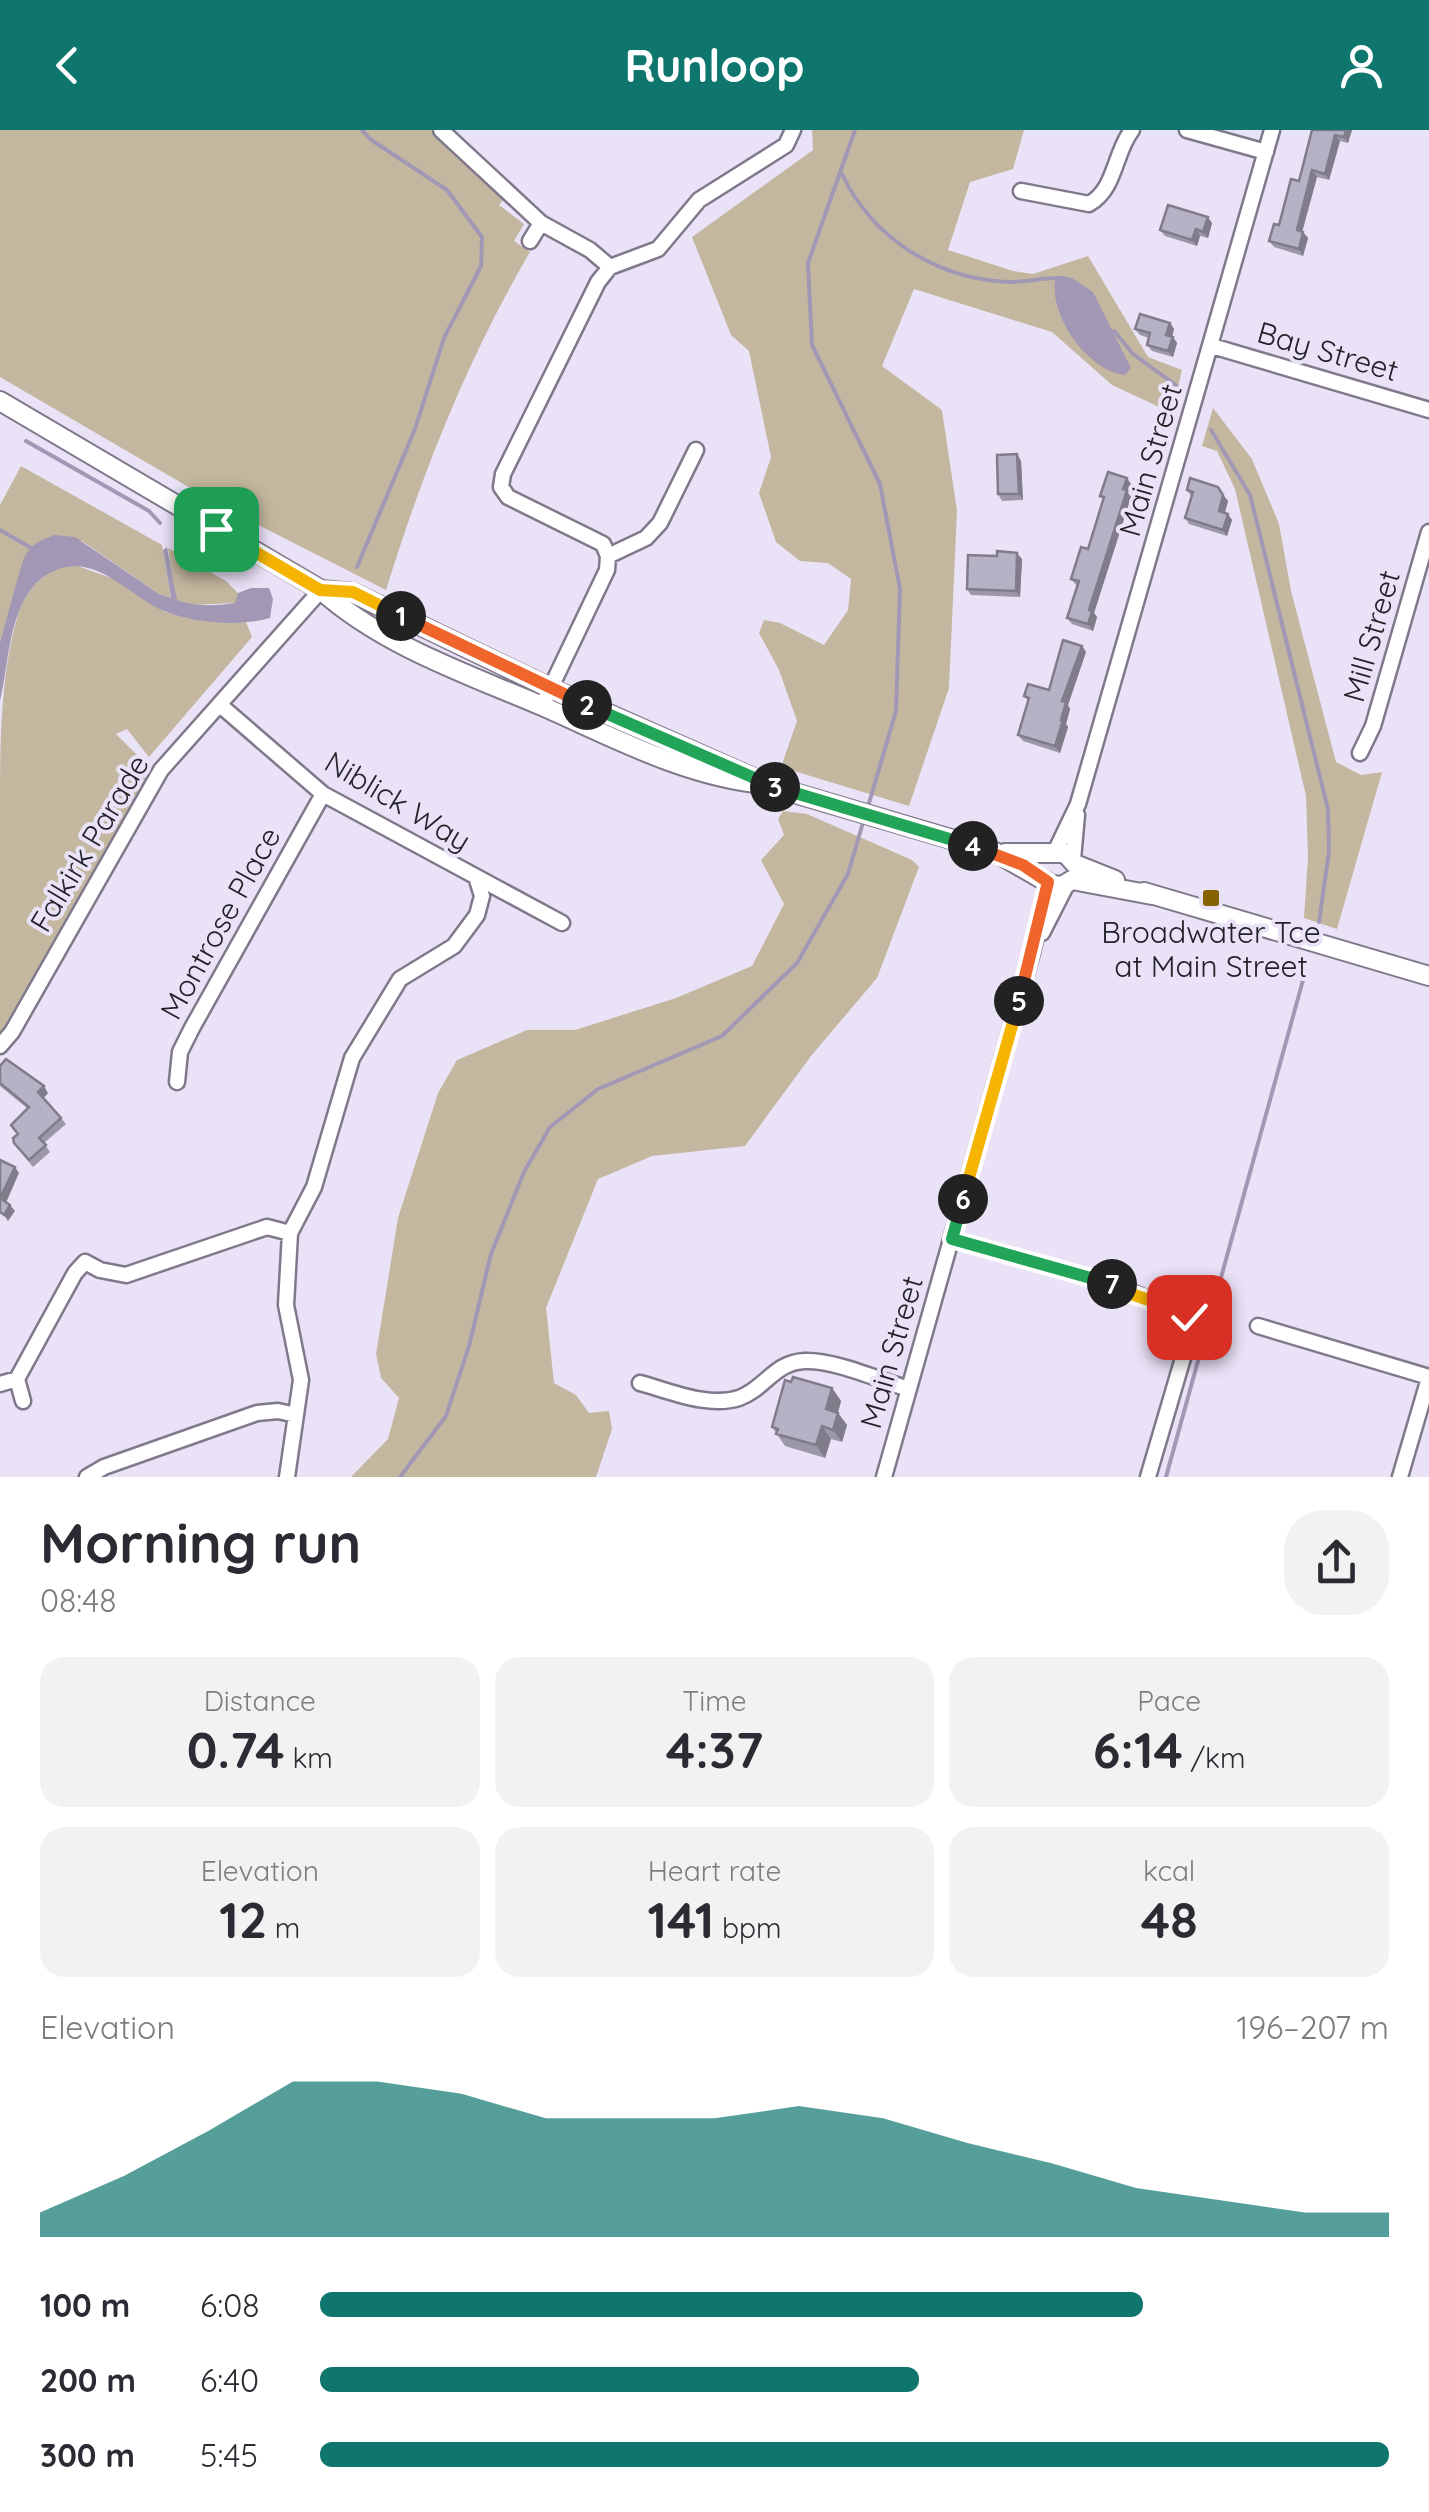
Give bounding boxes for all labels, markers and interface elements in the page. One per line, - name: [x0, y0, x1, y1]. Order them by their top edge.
- text: Runloop: [625, 37, 804, 93]
- icon: back: [40, 38, 95, 93]
- icon: person: [1334, 38, 1389, 93]
- street label: Bay Street: [1253, 313, 1403, 389]
- street label: Main Street: [1110, 379, 1190, 541]
- pin: [174, 487, 259, 572]
- icon: arrive: [189, 502, 244, 557]
- street label: Mill Street: [1334, 566, 1408, 706]
- pin: 1: [376, 591, 426, 641]
- text: 1: [396, 598, 406, 633]
- pin: 2: [562, 680, 612, 730]
- text: 2: [579, 687, 595, 722]
- street label: Niblick Way: [318, 743, 478, 859]
- street label: Falkirk Parade: [21, 747, 157, 939]
- pin: 3: [750, 762, 800, 812]
- text: 3: [767, 769, 783, 804]
- street label: Montrose Place: [151, 820, 289, 1026]
- pin: 4: [948, 821, 998, 871]
- text: 4: [965, 828, 981, 863]
- marker: Broadwater Tce at Main Street: [1200, 887, 1222, 909]
- place label: Broadwater Tce at Main Street: [1101, 913, 1321, 985]
- pin: 5: [994, 976, 1044, 1026]
- text: 5: [1011, 983, 1027, 1018]
- pin: 6: [938, 1174, 988, 1224]
- text: 6: [955, 1181, 971, 1216]
- pin: 7: [1087, 1259, 1137, 1309]
- text: 7: [1104, 1266, 1120, 1301]
- street label: Main Street: [851, 1271, 931, 1433]
- pin: [1147, 1275, 1232, 1360]
- icon: check: [1162, 1290, 1217, 1345]
- text: Morning run: [40, 1508, 361, 1577]
- button: share: [1284, 1510, 1389, 1615]
- text: 08:48: [40, 1580, 116, 1620]
- text: Distance: [204, 1683, 316, 1718]
- text: Time: [682, 1683, 747, 1718]
- text: Pace: [1137, 1683, 1201, 1718]
- text: 0.74: [187, 1718, 285, 1781]
- text: 4:37: [666, 1718, 763, 1781]
- text: 6:14: [1093, 1718, 1183, 1781]
- text: km: [285, 1740, 333, 1775]
- text: /km: [1183, 1740, 1246, 1775]
- text: Elevation: [201, 1853, 319, 1888]
- text: Heart rate: [648, 1853, 781, 1888]
- text: kcal: [1143, 1853, 1195, 1888]
- text: 12: [219, 1888, 267, 1951]
- text: 141: [648, 1888, 714, 1951]
- text: 48: [1141, 1888, 1198, 1951]
- text: m: [267, 1910, 300, 1945]
- text: bpm: [714, 1910, 781, 1945]
- text: Elevation: [40, 2007, 175, 2047]
- text: 196–207 m: [1236, 2007, 1389, 2047]
- text: 100 m: [40, 2285, 130, 2325]
- text: 6:08: [200, 2285, 260, 2325]
- text: 200 m: [40, 2360, 136, 2400]
- text: 6:40: [200, 2360, 259, 2400]
- text: 300 m: [40, 2435, 135, 2475]
- text: 5:45: [200, 2435, 258, 2475]

